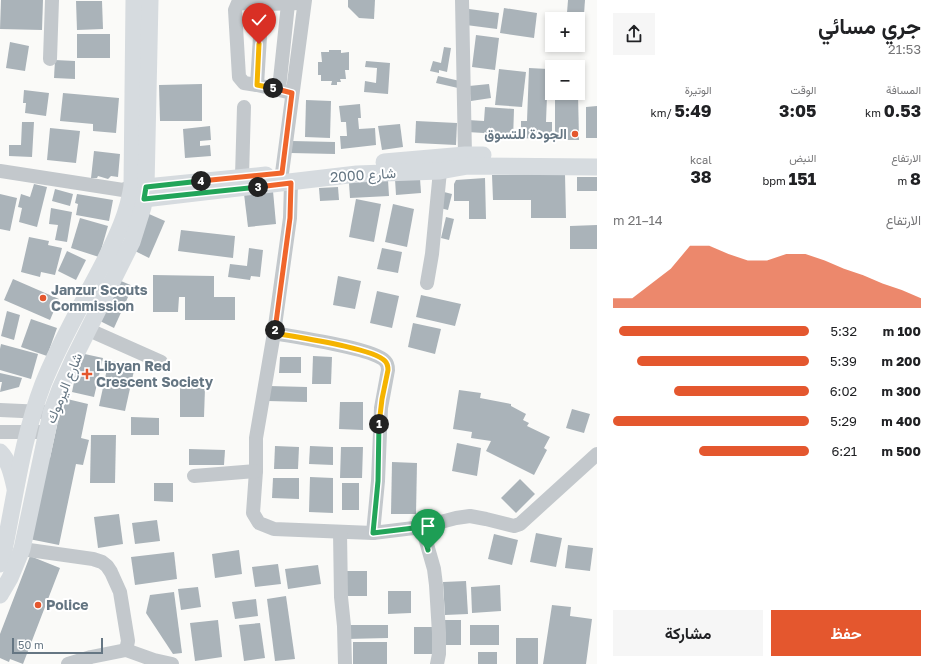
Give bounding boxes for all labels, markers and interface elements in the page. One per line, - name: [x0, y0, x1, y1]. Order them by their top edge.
- pin: [242, 3, 276, 44]
- icon: check: [248, 9, 270, 31]
- map controls: [545, 12, 585, 100]
- button: +: [545, 12, 585, 52]
- text: جري مسائي: [818, 12, 921, 39]
- button: share: [613, 13, 655, 55]
- text: 21:53: [888, 41, 921, 57]
- button: −: [545, 60, 585, 100]
- pin: 5: [263, 78, 283, 98]
- text: 5: [270, 81, 276, 94]
- text: الوتيرة: [685, 83, 712, 96]
- text: الوقت: [790, 83, 816, 96]
- text: المسافة: [886, 83, 921, 96]
- text: 5:49: [674, 100, 712, 121]
- text: 3:05: [779, 100, 816, 121]
- text: 0.53: [884, 100, 921, 121]
- text: /km: [650, 106, 674, 119]
- text: km: [865, 106, 884, 119]
- place label: الجودة للتسوق: [484, 125, 567, 143]
- marker: الجودة للتسوق: [570, 129, 580, 139]
- text: النبض: [789, 151, 816, 164]
- text: الارتفاع: [891, 151, 921, 164]
- text: kcal: [690, 153, 712, 166]
- street label: شارع 2000: [330, 164, 397, 188]
- text: 38: [690, 166, 712, 187]
- text: 151: [788, 168, 816, 189]
- text: 8: [910, 168, 921, 189]
- pin: 4: [191, 171, 211, 191]
- text: 4: [198, 174, 204, 187]
- text: bpm: [762, 174, 788, 187]
- text: m: [898, 174, 910, 187]
- pin: 3: [248, 177, 268, 197]
- text: 3: [255, 180, 261, 193]
- text: 14–21 m: [613, 212, 663, 228]
- text: الارتفاع: [886, 212, 921, 228]
- place label: Janzur Scouts Commission: [51, 281, 148, 314]
- marker: Janzur Scouts Commission: [38, 293, 48, 303]
- pin: 2: [265, 320, 285, 340]
- text: 2: [272, 323, 278, 336]
- text: 5:32: [830, 323, 857, 339]
- text: 100 m: [883, 323, 921, 339]
- street label: شارع اليرموك: [42, 350, 88, 427]
- text: 5:39: [830, 353, 857, 369]
- text: 200 m: [882, 353, 921, 369]
- place label: Libyan Red Crescent Society: [96, 357, 214, 390]
- marker: Libyan Red Crescent Society: [81, 368, 93, 380]
- text: 6:02: [830, 383, 857, 399]
- text: 300 m: [882, 383, 921, 399]
- text: 5:29: [830, 413, 857, 429]
- text: 400 m: [881, 413, 921, 429]
- pin: 1: [369, 414, 389, 434]
- text: 1: [376, 417, 382, 430]
- text: 6:21: [831, 443, 857, 459]
- text: 500 m: [882, 443, 921, 459]
- pin: [411, 509, 445, 550]
- icon: arrive: [417, 515, 439, 537]
- place label: Police: [46, 596, 89, 613]
- marker: Police: [33, 600, 43, 610]
- button: مشاركة: [613, 610, 763, 656]
- button: حفظ: [771, 610, 921, 656]
- scale bar: [12, 636, 103, 655]
- text: 50 m: [18, 638, 44, 651]

